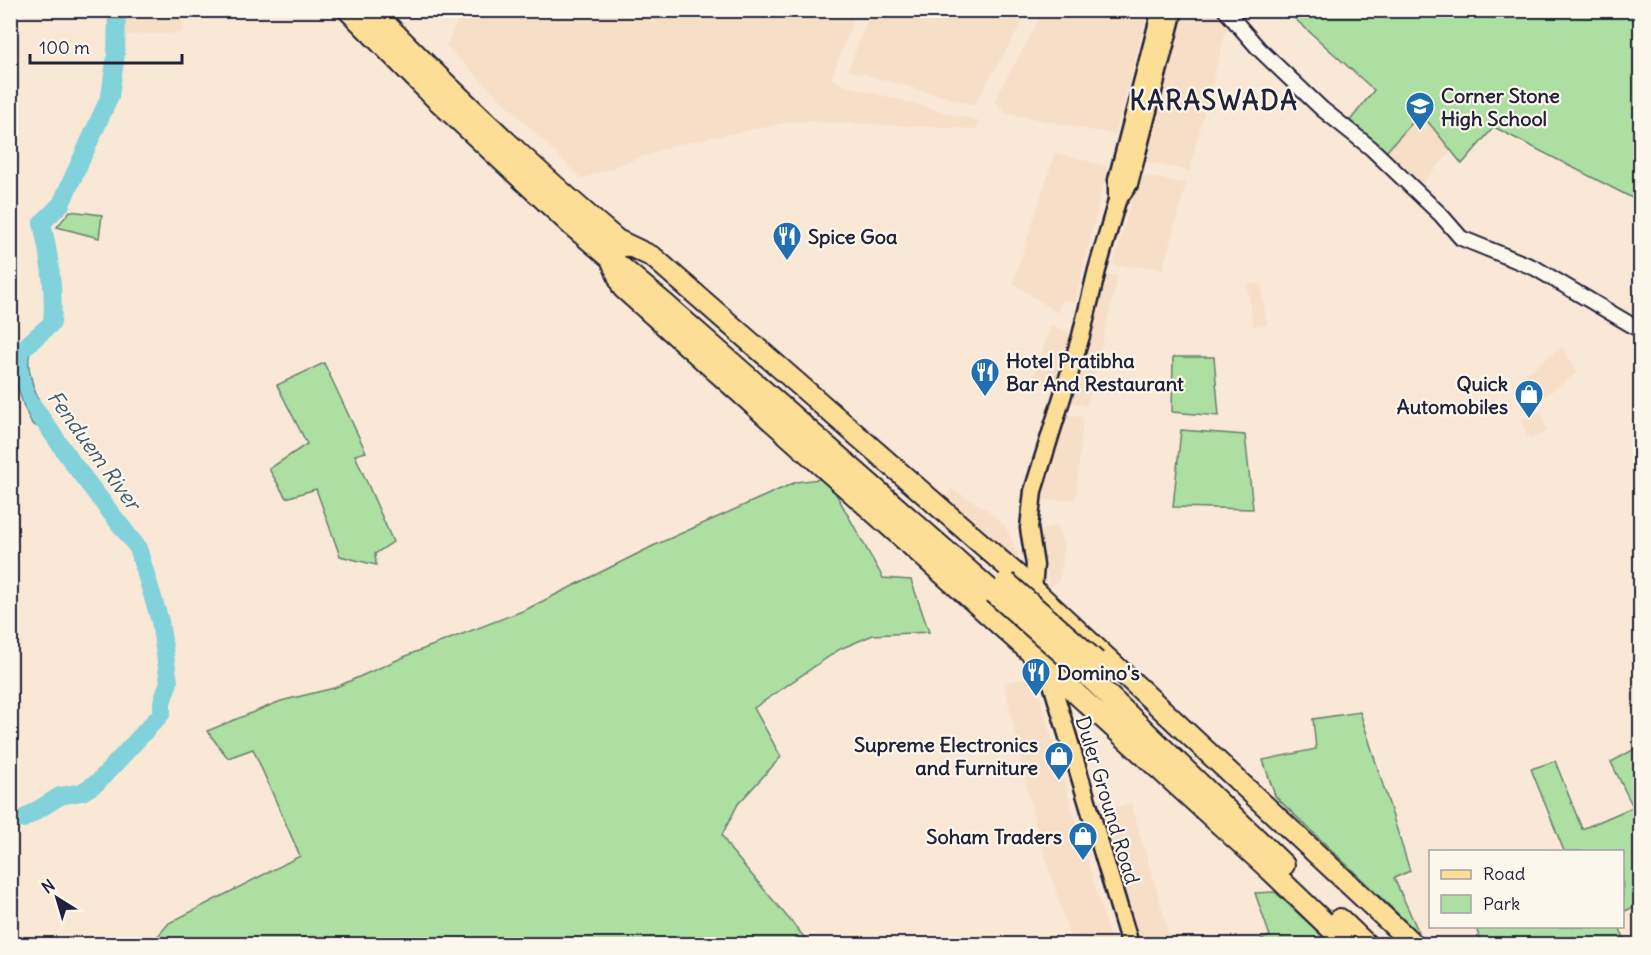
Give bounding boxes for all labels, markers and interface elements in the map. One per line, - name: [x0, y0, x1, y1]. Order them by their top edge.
- scale bar: [30, 27, 182, 65]
- text: 100 m: [39, 36, 90, 59]
- place label: Corner Stone High School: [1441, 83, 1560, 131]
- district label: KARASWADA: [1130, 84, 1298, 117]
- school or university icon: Corner Stone High School: [1404, 90, 1436, 132]
- restaurant icon: Spice Goa: [771, 220, 803, 262]
- place label: Spice Goa: [808, 224, 898, 249]
- place label: Hotel Pratibha Bar And Restaurant: [1006, 348, 1184, 396]
- restaurant icon: Hotel Pratibha Bar And Restaurant: [969, 356, 1001, 398]
- place label: Quick Automobiles: [1397, 371, 1508, 419]
- shop icon: Quick Automobiles: [1513, 378, 1545, 420]
- water label: Fenduem River: [41, 385, 148, 517]
- restaurant icon: Domino's: [1020, 656, 1052, 698]
- place label: Domino's: [1057, 660, 1140, 685]
- street label: Duler Ground Road: [1071, 713, 1146, 887]
- place label: Supreme Electronics and Furniture: [854, 732, 1038, 780]
- shop icon: Supreme Electronics and Furniture: [1043, 740, 1075, 782]
- shop icon: Soham Traders: [1067, 820, 1099, 862]
- place label: Soham Traders: [926, 824, 1062, 849]
- legend: [1429, 850, 1624, 928]
- text: Road: [1483, 862, 1526, 885]
- north arrow: [27, 868, 87, 928]
- text: N: [38, 875, 58, 897]
- text: Park: [1483, 892, 1520, 915]

